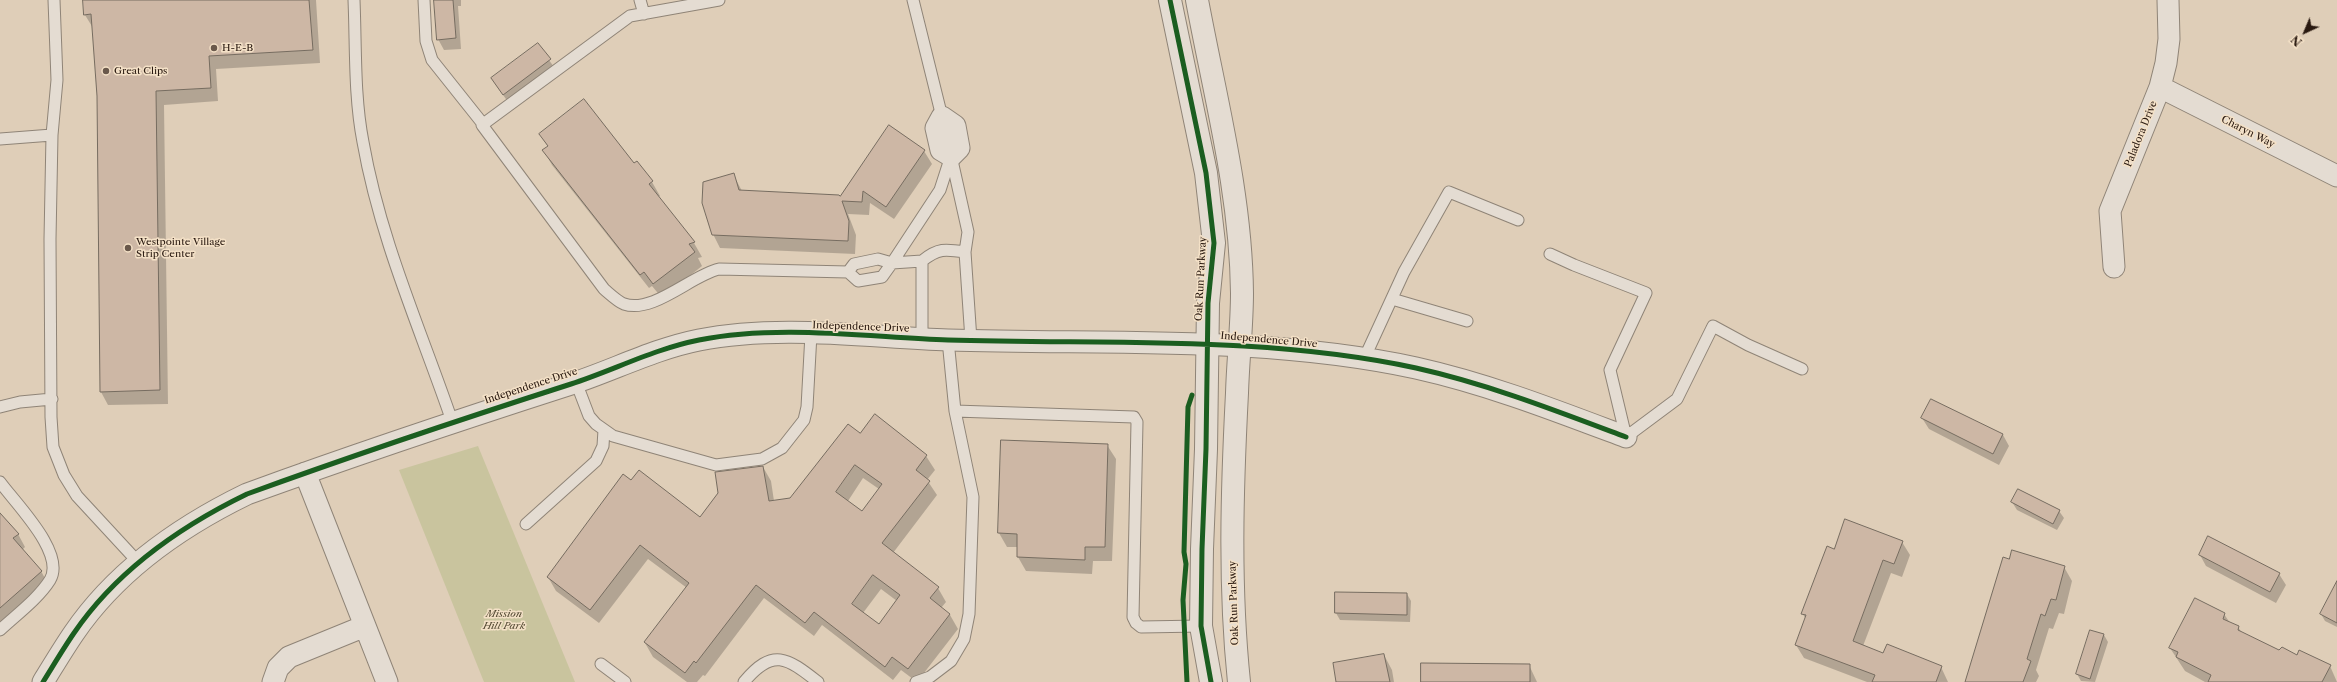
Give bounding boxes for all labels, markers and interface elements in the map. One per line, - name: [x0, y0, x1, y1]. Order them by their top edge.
- north arrow: [2285, 12, 2325, 52]
- text: N: [2288, 32, 2305, 49]
- place label: H-E-B: [222, 42, 253, 54]
- marker: H-E-B: [209, 43, 219, 53]
- place label: Great Clips: [114, 65, 167, 77]
- marker: Great Clips: [101, 66, 111, 76]
- street label: Paladora Drive: [2122, 99, 2160, 169]
- street label: Charyn Way: [2219, 113, 2277, 151]
- place label: Westpointe Village Strip Center: [136, 236, 225, 260]
- street label: Oak Run Parkway: [1193, 236, 1209, 322]
- marker: Westpointe Village Strip Center: [123, 243, 133, 253]
- street label: Independence Drive: [812, 319, 910, 335]
- street label: Independence Drive: [1220, 330, 1318, 350]
- street label: Independence Drive: [483, 365, 579, 407]
- street label: Oak Run Parkway: [1227, 561, 1241, 645]
- park label: Mission Hill Park: [483, 608, 525, 632]

